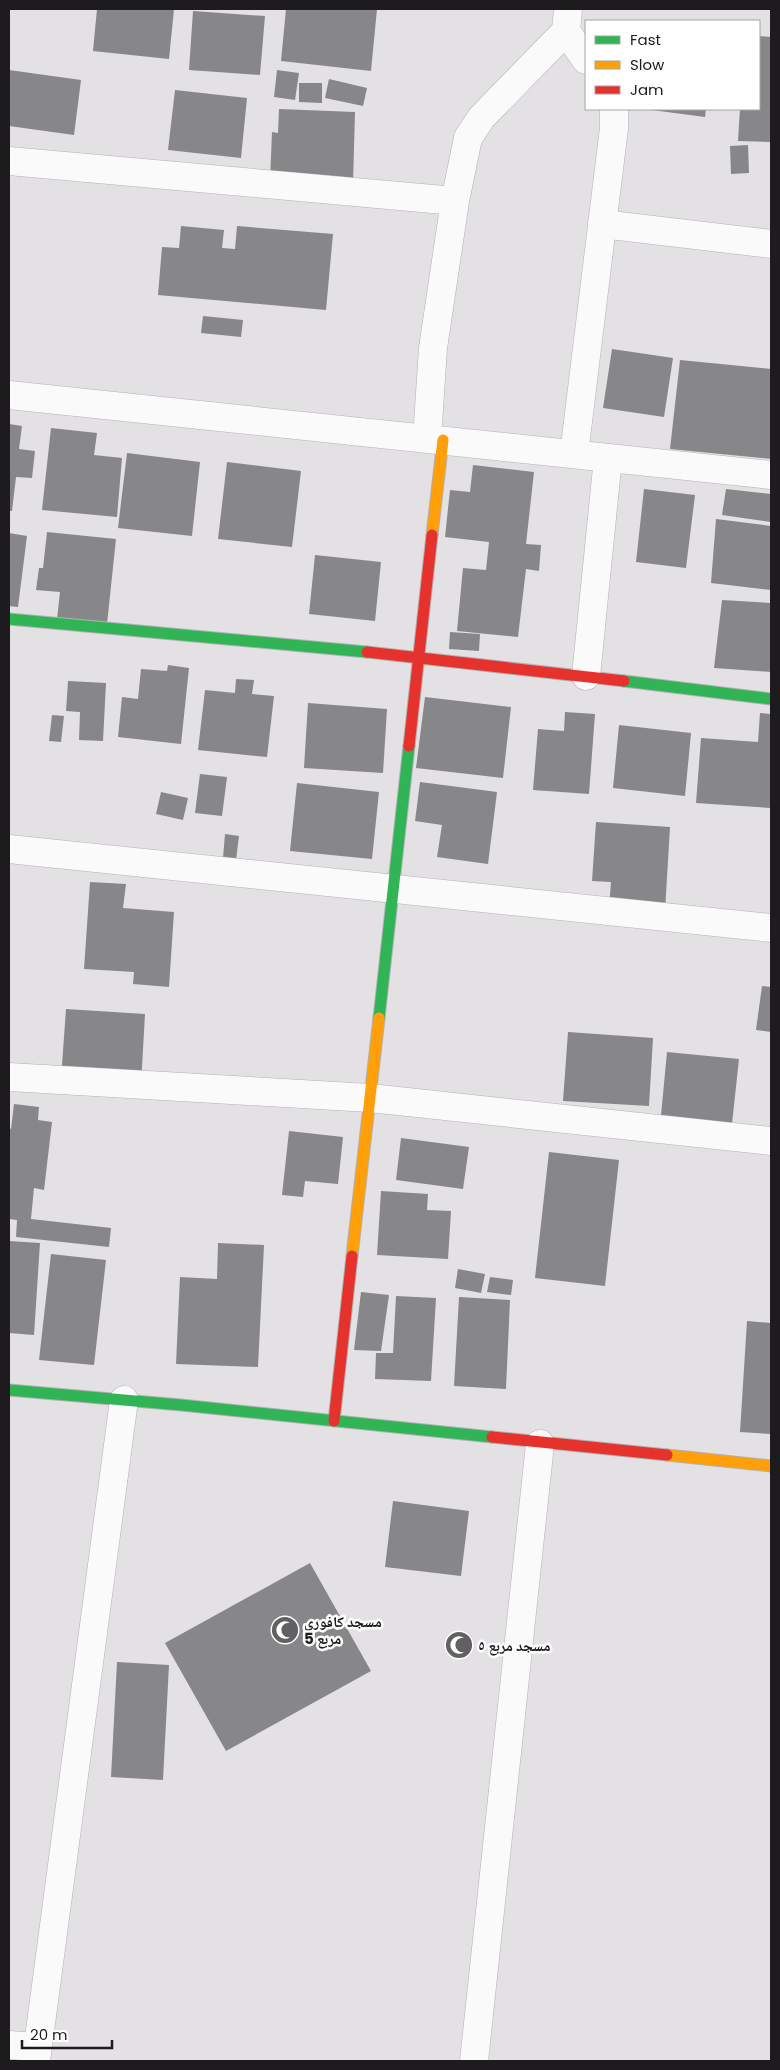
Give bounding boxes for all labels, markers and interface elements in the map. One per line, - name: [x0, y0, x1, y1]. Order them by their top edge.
- legend: [585, 20, 760, 110]
- text: Fast: [630, 29, 661, 50]
- text: Slow: [630, 54, 665, 75]
- text: Jam: [630, 79, 664, 100]
- place label: مسجد كافوري مربع 5: [304, 1611, 382, 1649]
- mosque icon: مسجد كافوري مربع 5: [270, 1615, 300, 1645]
- mosque icon: مسجد مربع ٥: [444, 1630, 474, 1660]
- place label: مسجد مربع ٥: [478, 1635, 551, 1656]
- scale bar: [22, 2018, 112, 2050]
- text: 20 m: [30, 2024, 68, 2045]

